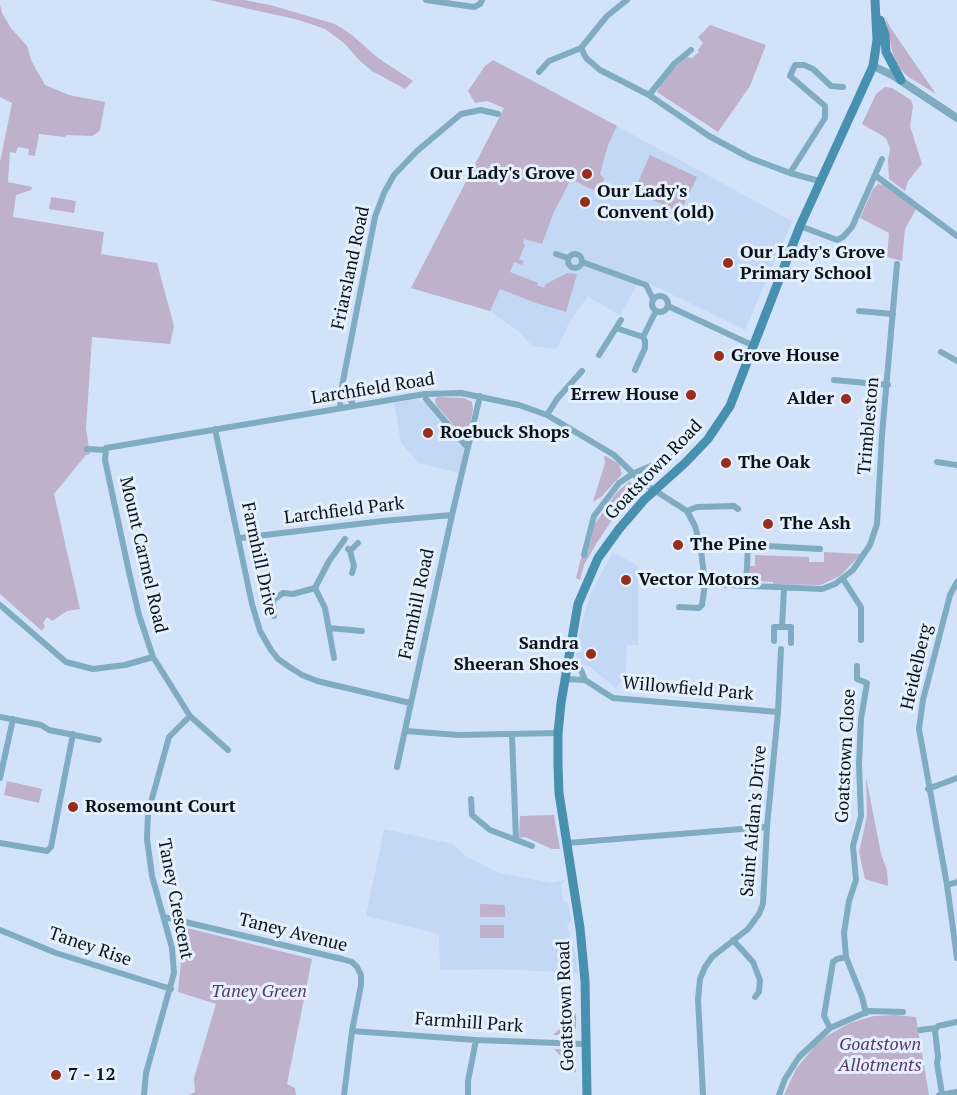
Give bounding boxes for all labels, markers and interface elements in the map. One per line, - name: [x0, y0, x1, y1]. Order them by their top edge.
- place label: Our Lady's Grove: [430, 163, 575, 185]
- marker: Our Lady's Grove: [580, 167, 594, 181]
- place label: Our Lady's Convent (old): [597, 181, 714, 224]
- marker: Our Lady's Convent (old): [578, 195, 592, 209]
- street label: Friarsland Road: [327, 204, 375, 332]
- place label: Our Lady's Grove Primary School: [740, 242, 885, 284]
- marker: Our Lady's Grove Primary School: [721, 256, 735, 270]
- place label: Grove House: [731, 345, 839, 367]
- marker: Grove House: [712, 349, 726, 363]
- street label: Larchfield Road: [310, 369, 436, 409]
- street label: Trimbleston: [854, 376, 884, 476]
- place label: Errew House: [571, 384, 679, 406]
- marker: Errew House: [684, 388, 698, 402]
- place label: Alder: [787, 388, 834, 410]
- marker: Alder: [839, 392, 853, 406]
- street label: Goatstown Road: [601, 416, 707, 524]
- place label: Roebuck Shops: [440, 422, 570, 444]
- marker: Roebuck Shops: [421, 426, 435, 440]
- place label: The Oak: [738, 452, 810, 474]
- marker: The Oak: [719, 456, 733, 470]
- street label: Mount Carmel Road: [115, 475, 171, 635]
- street label: Larchfield Park: [283, 493, 405, 529]
- street label: Farmhill Drive: [236, 500, 282, 618]
- place label: The Ash: [780, 513, 851, 535]
- marker: The Ash: [761, 517, 775, 531]
- place label: The Pine: [690, 534, 767, 556]
- marker: The Pine: [671, 538, 685, 552]
- street label: Farmhill Road: [395, 547, 439, 661]
- place label: Vector Motors: [638, 569, 759, 591]
- marker: Vector Motors: [619, 573, 633, 587]
- street label: Heidelberg: [897, 622, 937, 712]
- place label: Sandra Sheeran Shoes: [454, 633, 579, 676]
- marker: Sandra Sheeran Shoes: [584, 647, 598, 661]
- street label: Willowfield Park: [622, 673, 754, 705]
- street label: Goatstown Close: [832, 688, 860, 824]
- street label: Saint Aidan's Drive: [737, 744, 771, 898]
- place label: Rosemount Court: [85, 796, 236, 818]
- marker: Rosemount Court: [66, 800, 80, 814]
- street label: Taney Crescent: [153, 837, 197, 961]
- street label: Taney Avenue: [236, 909, 350, 957]
- street label: Taney Rise: [46, 923, 134, 971]
- street label: Goatstown Road: [553, 940, 579, 1072]
- park label: Taney Green: [211, 981, 307, 1003]
- street label: Farmhill Park: [414, 1008, 524, 1038]
- park label: Goatstown Allotments: [838, 1034, 922, 1076]
- place label: 7 - 12: [68, 1064, 116, 1086]
- marker: 7 - 12: [49, 1068, 63, 1082]

